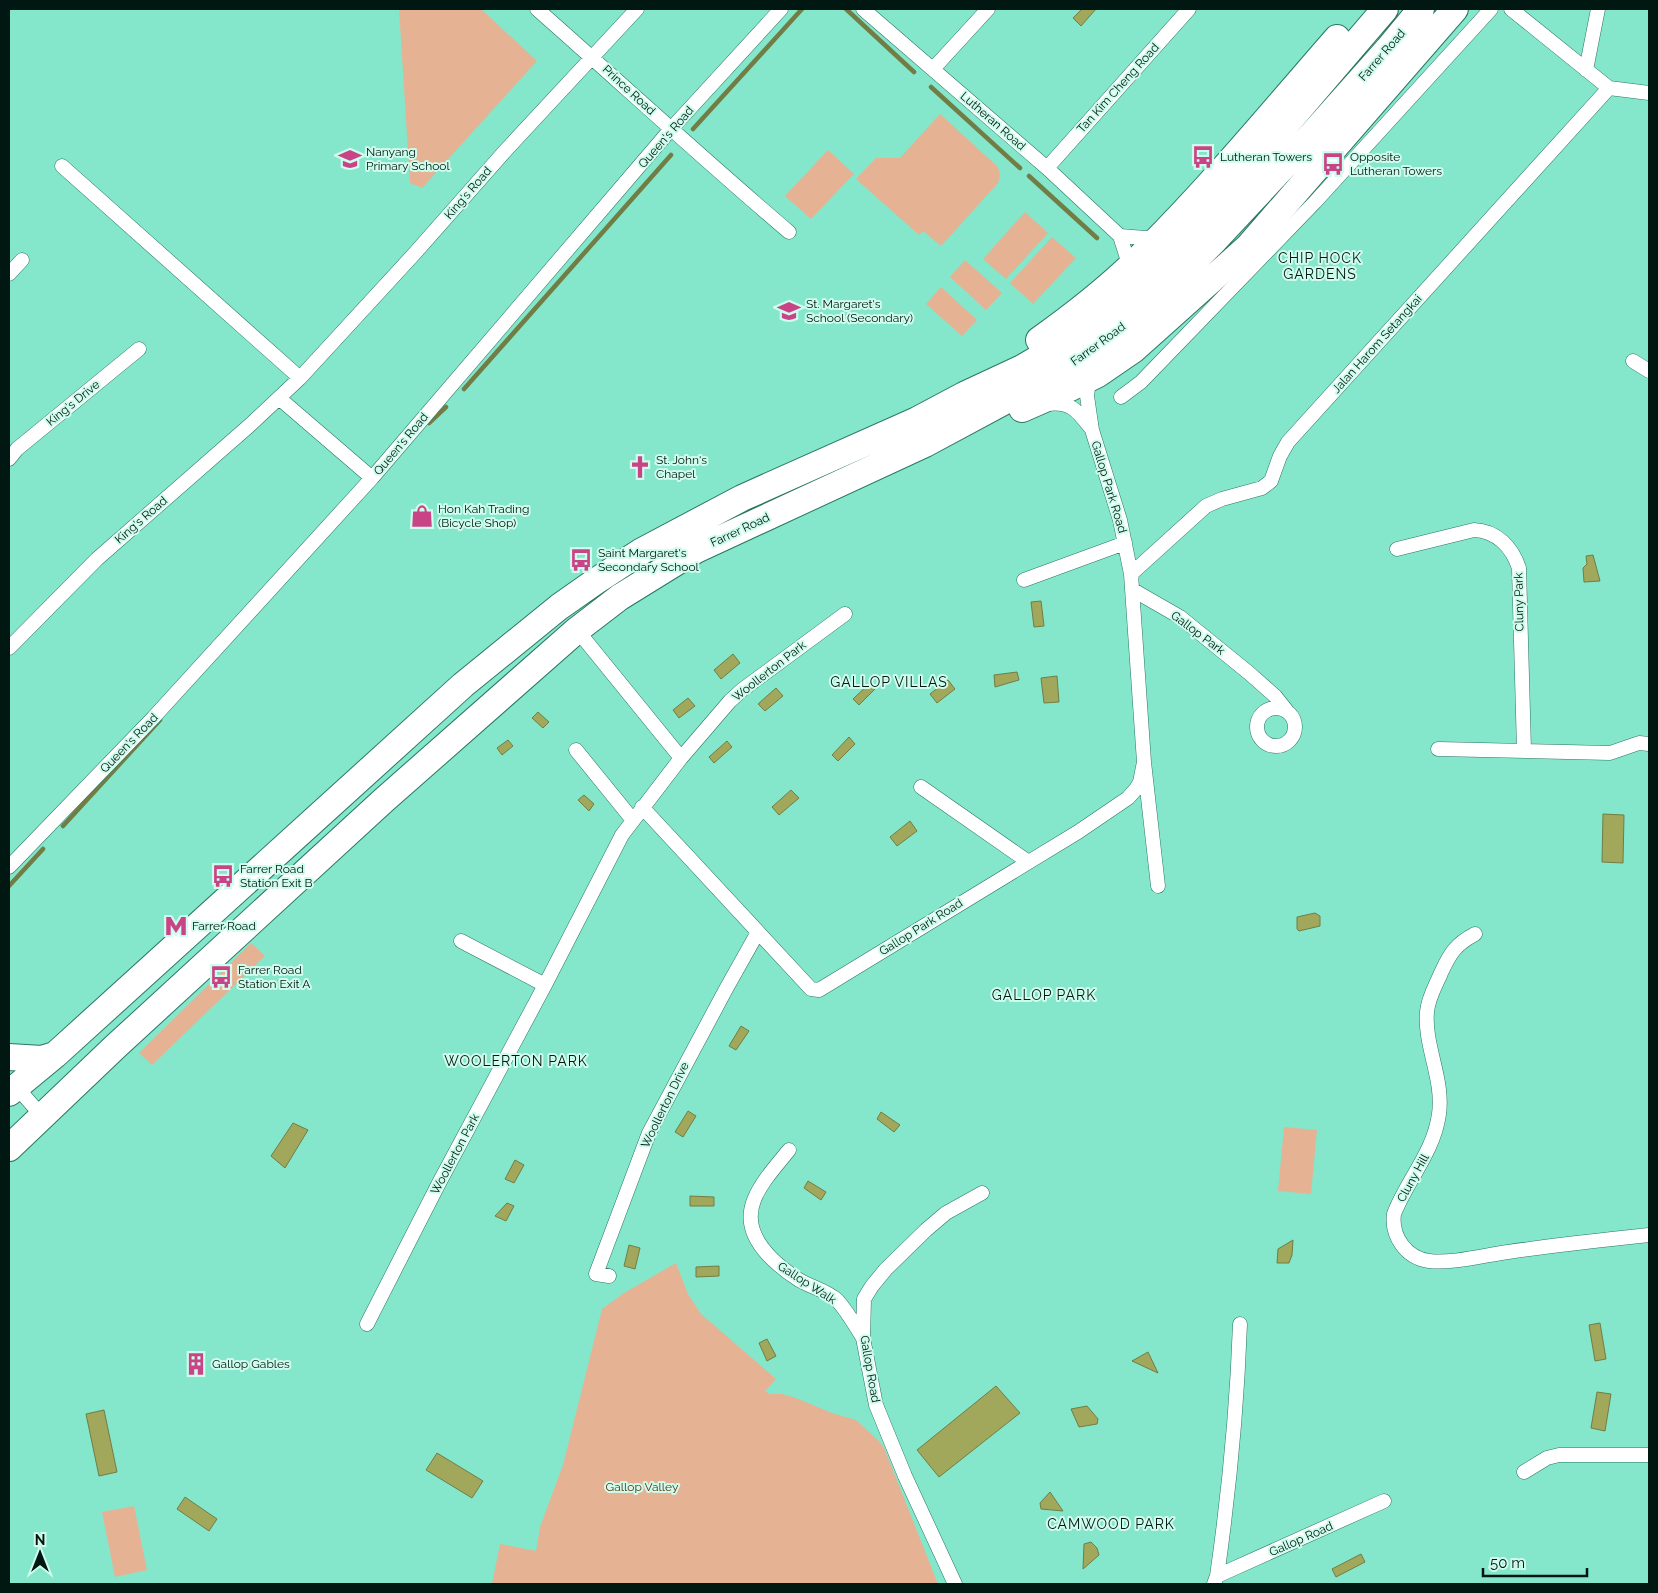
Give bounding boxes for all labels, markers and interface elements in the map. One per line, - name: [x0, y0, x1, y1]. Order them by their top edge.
- street label: Farrer Road: [1356, 26, 1408, 84]
- street label: Tan Kim Cheng Road: [1074, 40, 1162, 136]
- street label: Prince Road: [600, 62, 658, 118]
- street label: Lutheran Road: [958, 89, 1028, 153]
- street label: Queen's Road: [635, 103, 697, 171]
- bus stop icon: Lutheran Towers: [1190, 144, 1216, 170]
- place label: Nanyang Primary School: [366, 145, 450, 173]
- school or university icon: Nanyang Primary School: [337, 146, 363, 172]
- place label: Lutheran Towers: [1220, 150, 1312, 164]
- place label: Opposite Lutheran Towers: [1350, 150, 1442, 178]
- bus stop icon: Opposite Lutheran Towers: [1320, 151, 1346, 177]
- street label: King's Road: [442, 164, 494, 222]
- district label: CHIP HOCK GARDENS: [1278, 250, 1362, 282]
- street label: Jalan Harom Setangkai: [1329, 292, 1425, 396]
- place label: St. Margaret's School (Secondary): [806, 297, 913, 325]
- school or university icon: St. Margaret's School (Secondary): [776, 298, 802, 324]
- street label: Farrer Road: [1068, 320, 1128, 368]
- street label: King's Drive: [44, 377, 102, 429]
- street label: Queen's Road: [371, 410, 431, 478]
- street label: Gallop Park Road: [1088, 439, 1130, 535]
- place label: St. John's Chapel: [656, 453, 707, 481]
- church icon: St. John's Chapel: [627, 454, 653, 480]
- street label: King's Road: [112, 494, 170, 546]
- place label: Hon Kah Trading (Bicycle Shop): [438, 502, 529, 530]
- shop icon: Hon Kah Trading (Bicycle Shop): [409, 503, 435, 529]
- street label: Farrer Road: [708, 510, 772, 550]
- place label: Saint Margaret's Secondary School: [598, 546, 700, 574]
- bus stop icon: Saint Margaret's Secondary School: [568, 547, 594, 573]
- street label: Cluny Park: [1511, 572, 1527, 632]
- street label: Gallop Park: [1168, 608, 1228, 658]
- street label: Woollerton Park: [729, 638, 809, 704]
- district label: GALLOP VILLAS: [830, 674, 948, 690]
- street label: Queen's Road: [97, 710, 161, 776]
- place label: Farrer Road Station Exit B: [240, 862, 313, 890]
- bus stop icon: Farrer Road Station Exit B: [210, 863, 236, 889]
- street label: Gallop Park Road: [877, 896, 965, 958]
- metro station icon: Farrer Road: [163, 913, 189, 939]
- place label: Farrer Road: [192, 919, 256, 933]
- place label: Farrer Road Station Exit A: [238, 963, 310, 991]
- bus stop icon: Farrer Road Station Exit A: [208, 964, 234, 990]
- district label: GALLOP PARK: [992, 987, 1096, 1003]
- district label: WOOLERTON PARK: [444, 1053, 588, 1069]
- street label: Woollerton Drive: [638, 1060, 692, 1150]
- street label: Woollerton Park: [428, 1111, 482, 1197]
- street label: Cluny Hill: [1394, 1151, 1432, 1204]
- street label: Gallop Walk: [775, 1259, 839, 1307]
- street label: Gallop Road: [857, 1334, 883, 1404]
- building icon: Gallop Gables: [183, 1351, 209, 1377]
- place label: Gallop Gables: [212, 1357, 290, 1371]
- park label: Gallop Valley: [606, 1480, 679, 1494]
- district label: CAMWOOD PARK: [1047, 1516, 1175, 1532]
- street label: Gallop Road: [1267, 1519, 1335, 1559]
- north arrow: [15, 1528, 65, 1578]
- text: N: [35, 1532, 45, 1548]
- scale bar: [1483, 1546, 1587, 1578]
- text: 50 m: [1490, 1554, 1525, 1572]

